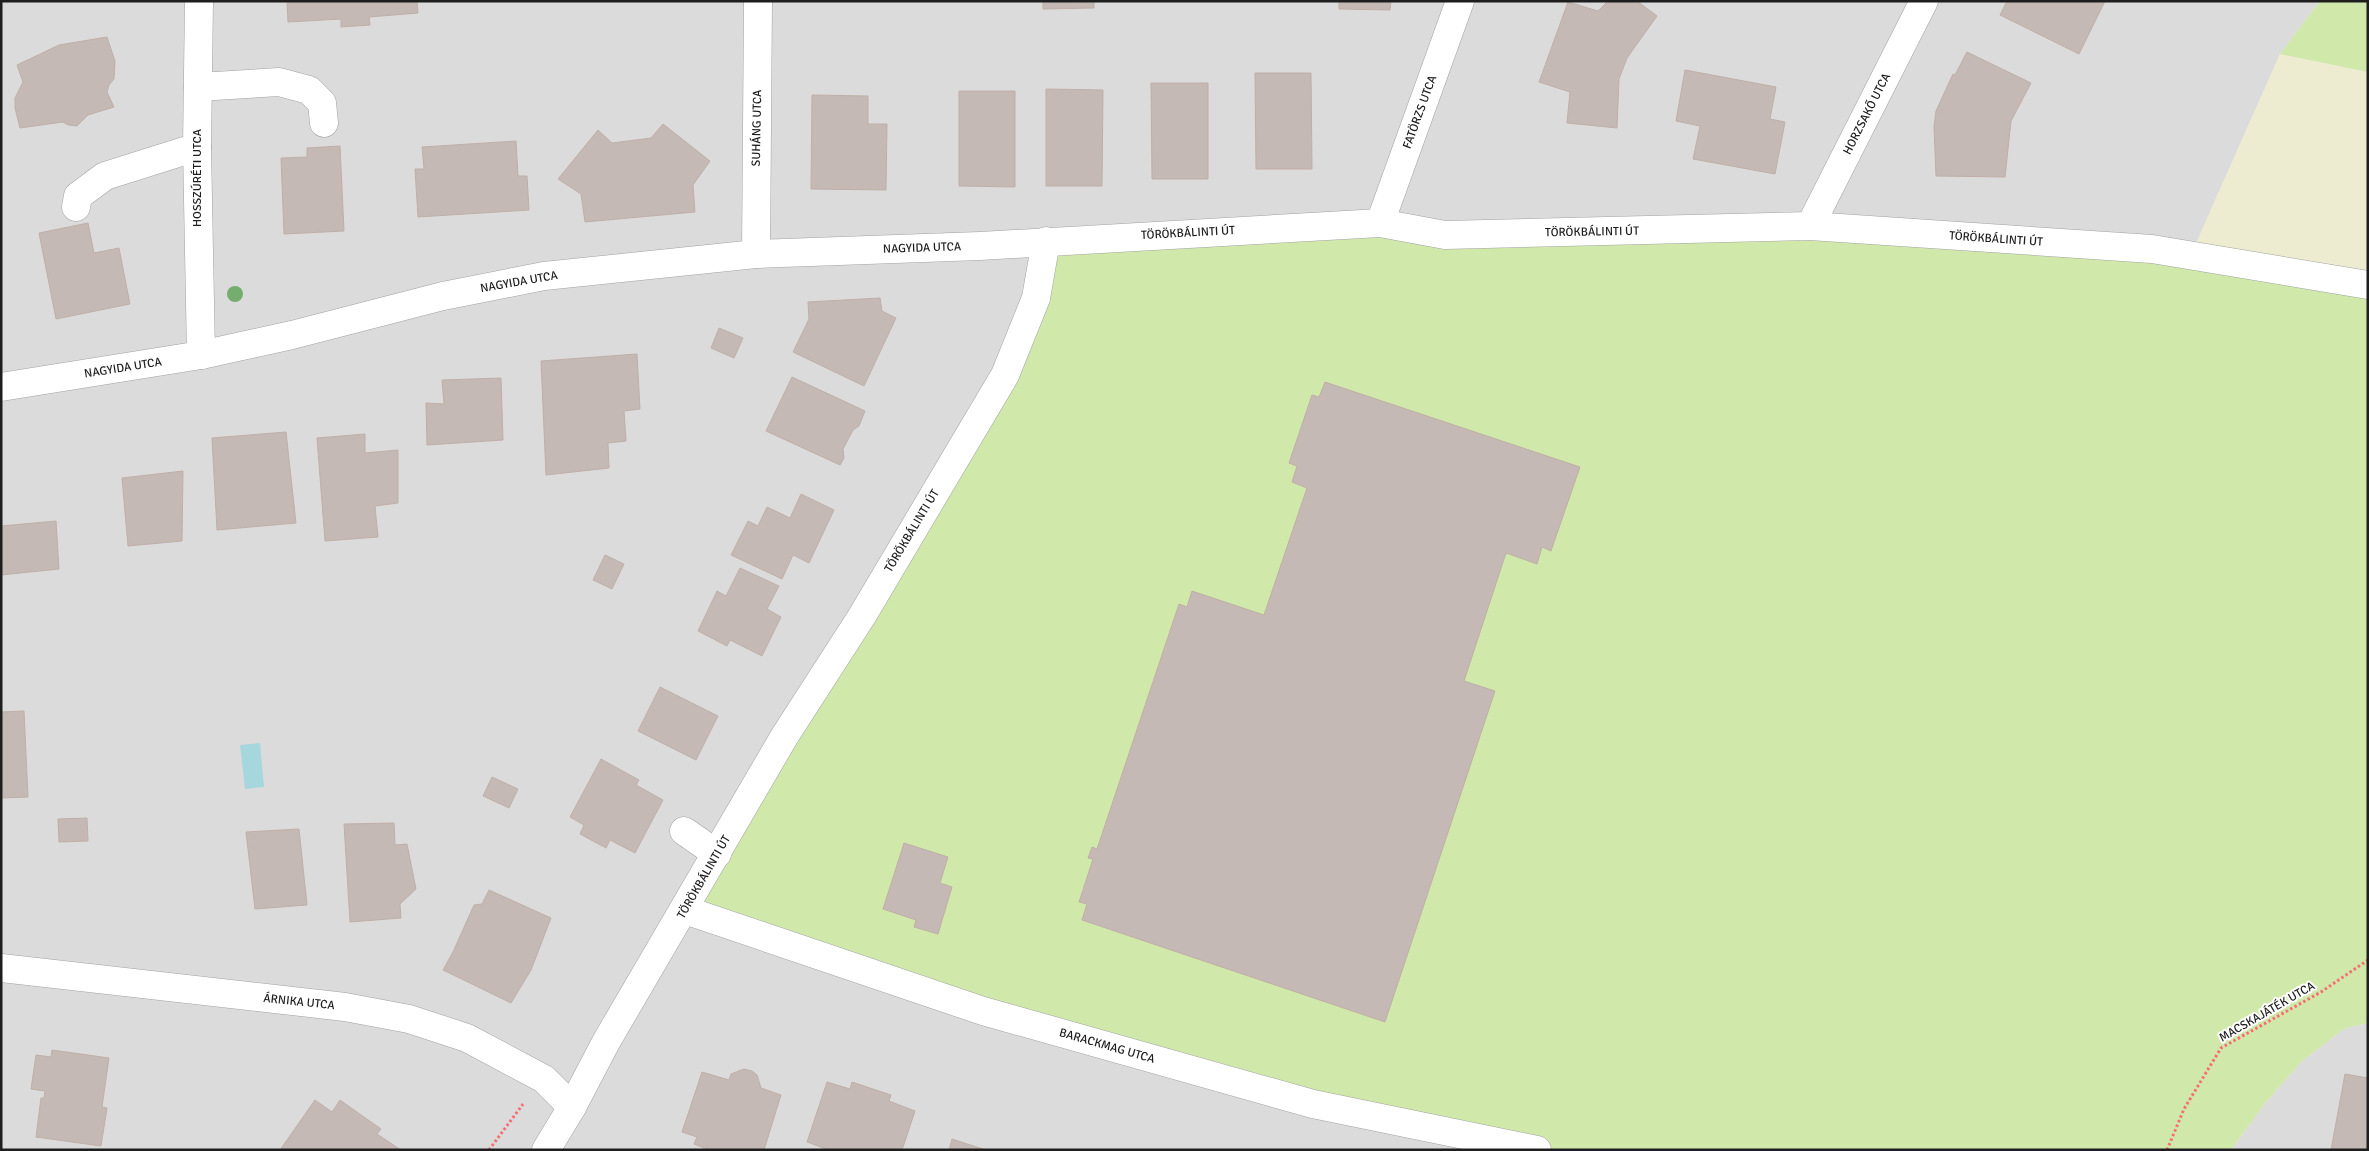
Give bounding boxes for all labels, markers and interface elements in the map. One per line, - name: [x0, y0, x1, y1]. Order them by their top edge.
- street label: HORZSAKŐ UTCA: [1840, 70, 1894, 157]
- street label: FATÖRZS UTCA: [1400, 73, 1440, 151]
- street label: SUHÁNG UTCA: [749, 89, 765, 167]
- street label: HOSSZÚRÉTI UTCA: [190, 128, 205, 227]
- street label: TÖRÖKBÁLINTI ÚT: [1141, 223, 1235, 243]
- street label: TÖRÖKBÁLINTI ÚT: [1545, 224, 1639, 240]
- street label: TÖRÖKBÁLINTI ÚT: [1949, 228, 2043, 250]
- street label: NAGYIDA UTCA: [883, 239, 962, 257]
- street label: NAGYIDA UTCA: [479, 268, 560, 296]
- street label: NAGYIDA UTCA: [83, 354, 163, 382]
- street label: TÖRÖKBÁLINTI ÚT: [881, 487, 943, 575]
- street label: TÖRÖKBÁLINTI ÚT: [674, 832, 734, 921]
- street label: MACSKAJÁTÉK UTCA: [2216, 978, 2318, 1045]
- street label: ÁRNIKA UTCA: [263, 991, 336, 1013]
- street label: BARACKMAG UTCA: [1057, 1025, 1157, 1067]

